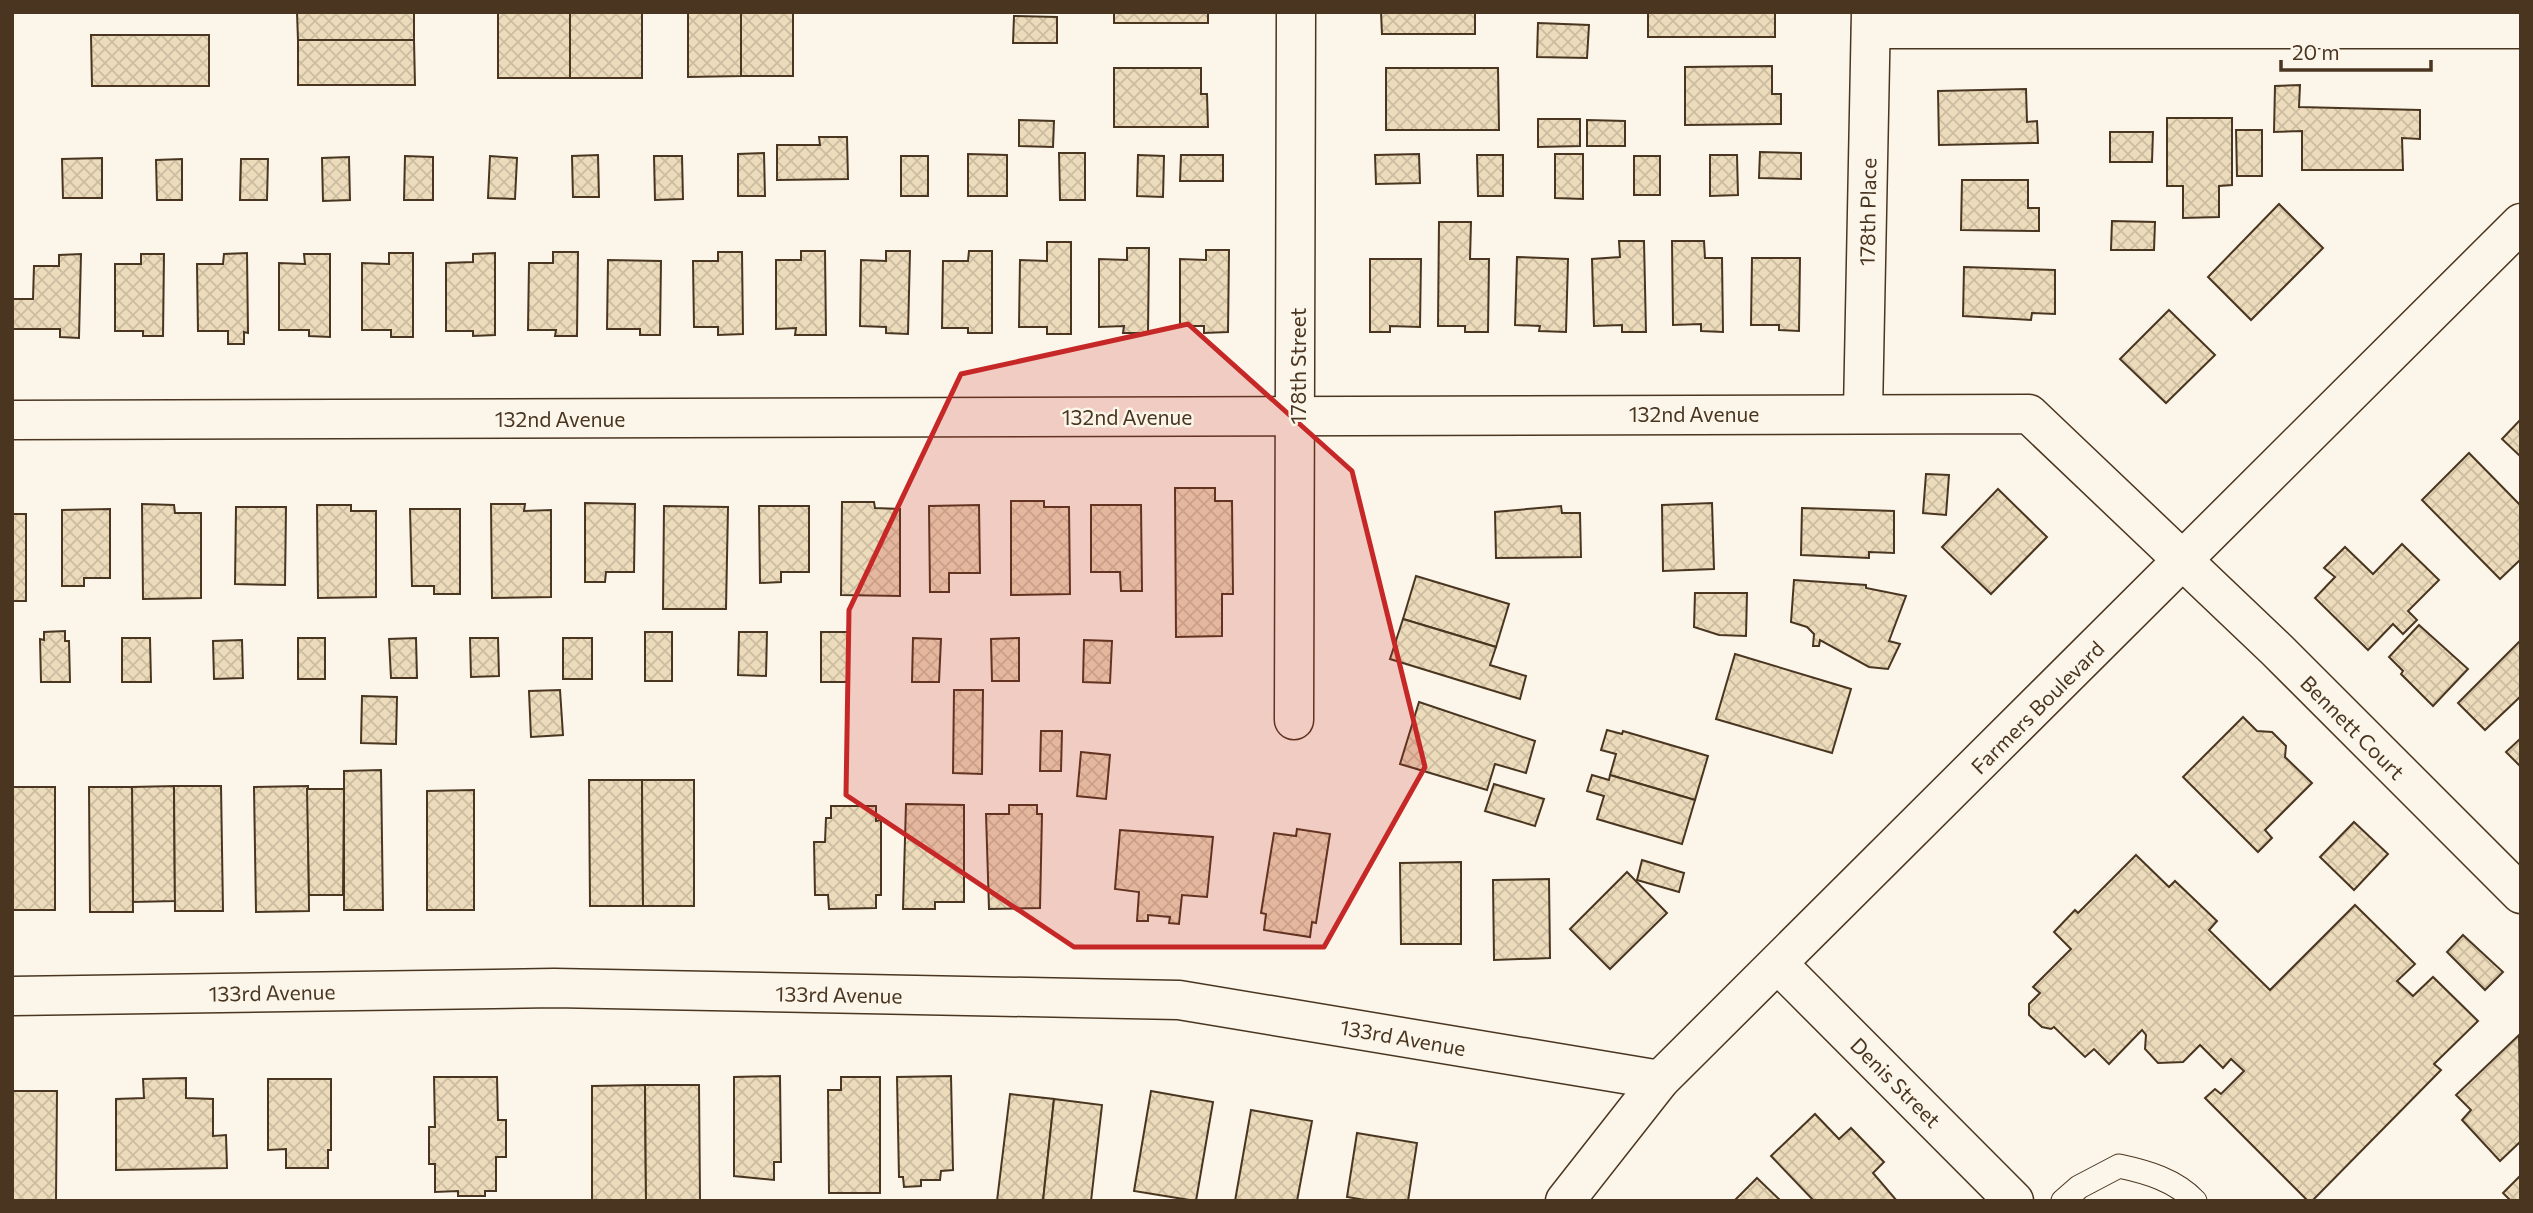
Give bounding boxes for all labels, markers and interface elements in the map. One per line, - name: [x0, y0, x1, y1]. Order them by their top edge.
- scale bar: [2281, 28, 2432, 72]
- text: 20 m: [2292, 39, 2340, 64]
- street label: 178th Place: [1854, 158, 1880, 266]
- street label: 178th Street: [1285, 308, 1310, 424]
- street label: 132nd Avenue: [1629, 401, 1759, 426]
- street label: 132nd Avenue: [1062, 404, 1192, 429]
- street label: 132nd Avenue: [495, 406, 625, 431]
- street label: Farmers Boulevard: [1965, 635, 2109, 779]
- street label: Bennett Court: [2296, 670, 2410, 784]
- street label: 133rd Avenue: [208, 978, 336, 1006]
- street label: 133rd Avenue: [775, 980, 903, 1008]
- street label: 133rd Avenue: [1338, 1014, 1468, 1060]
- street label: Denis Street: [1846, 1032, 1946, 1132]

